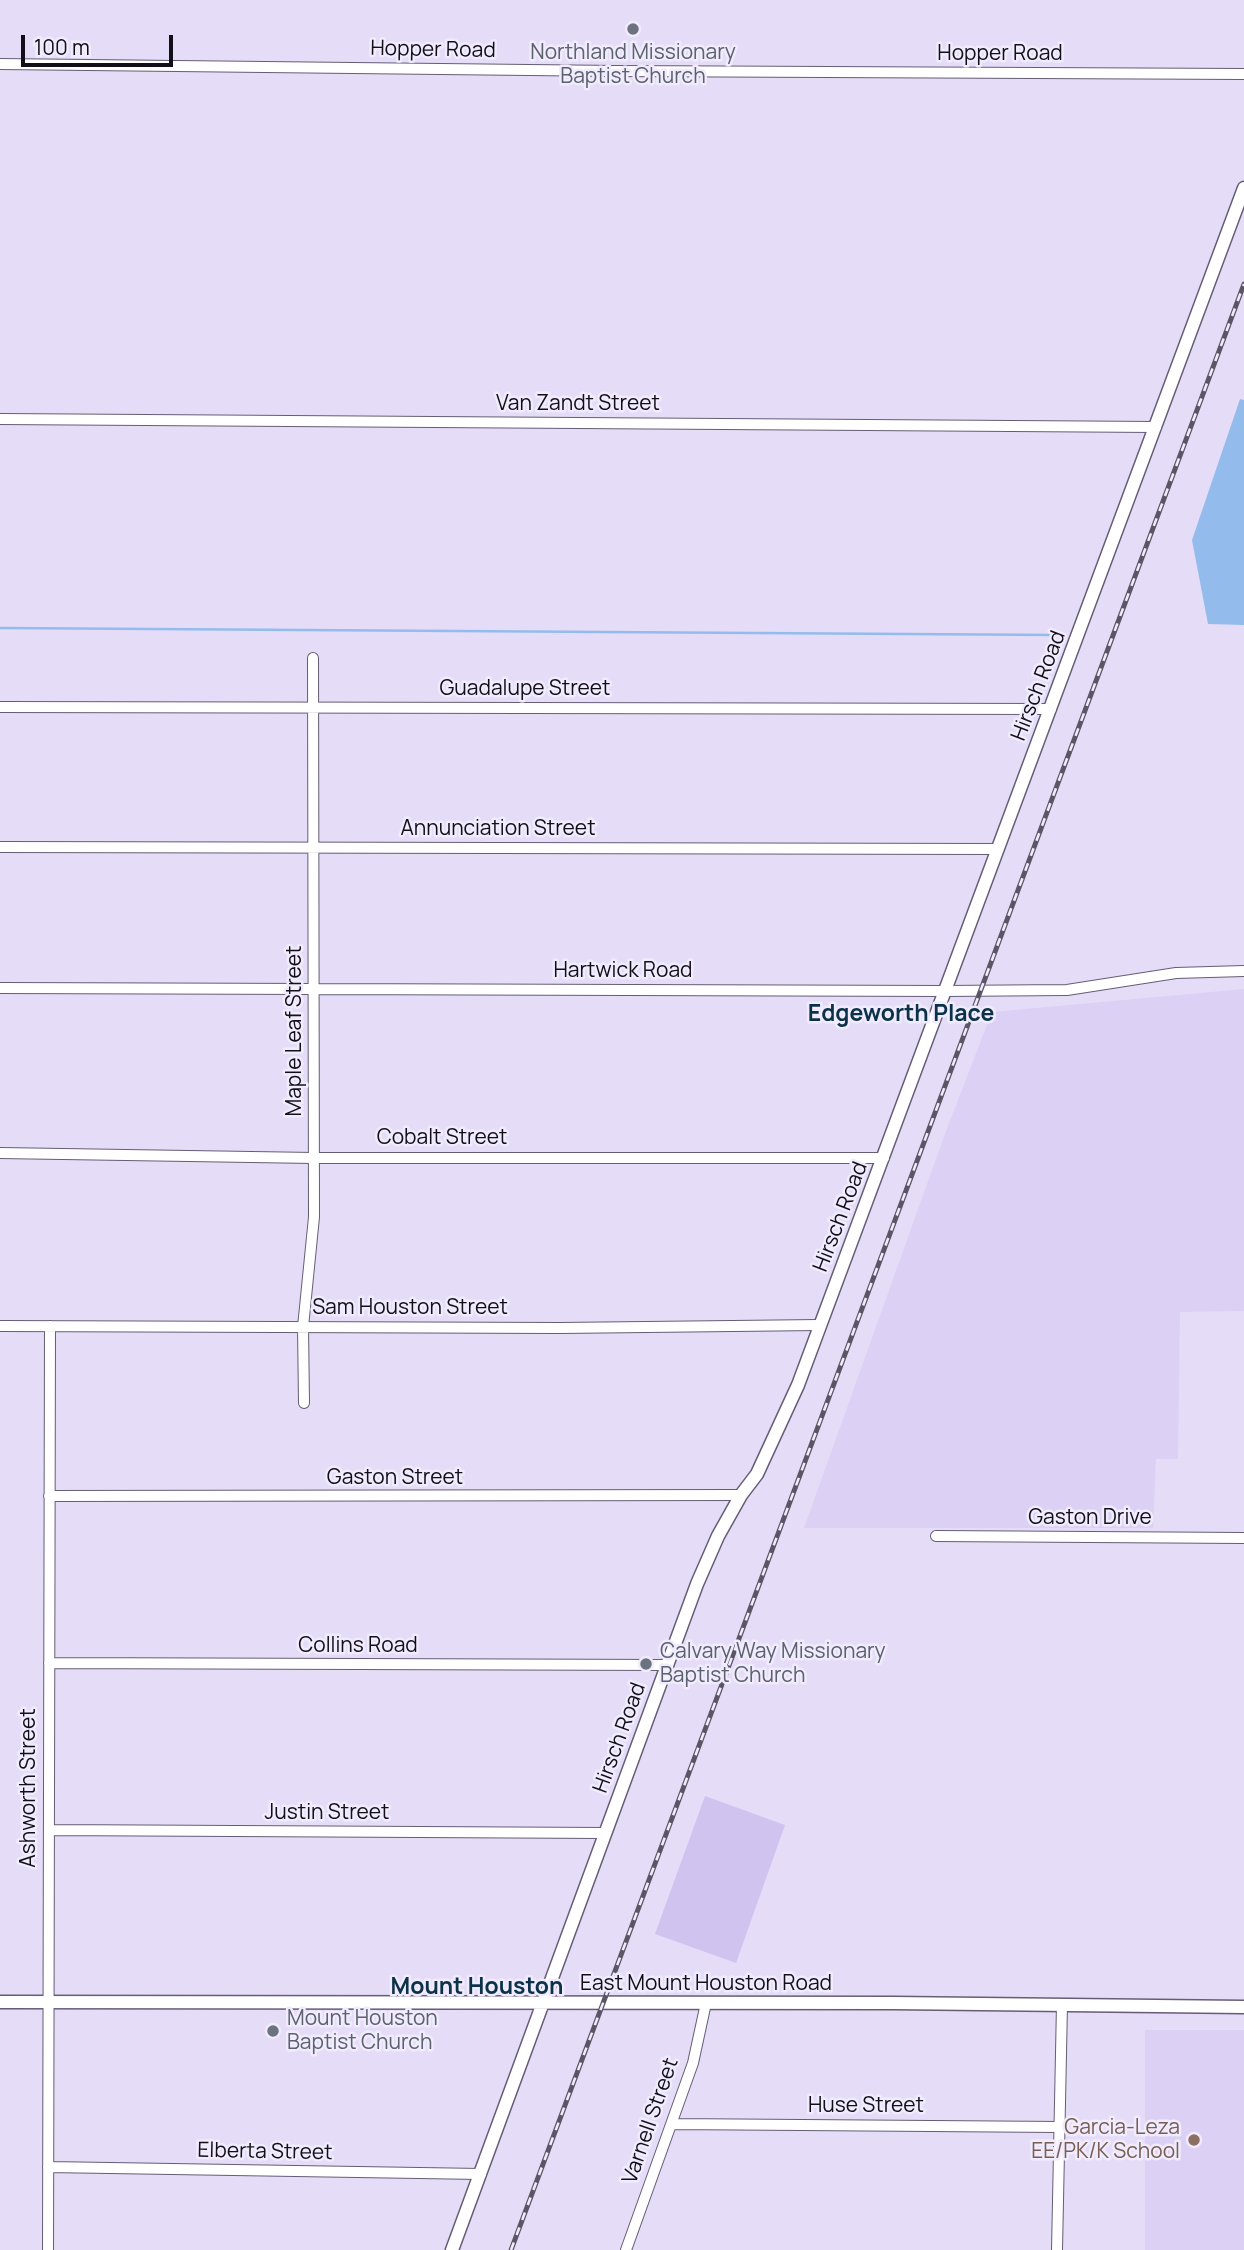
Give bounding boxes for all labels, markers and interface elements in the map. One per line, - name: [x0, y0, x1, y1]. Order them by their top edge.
- scale bar: [24, 21, 177, 65]
- marker: Northland Missionary Baptist Church: [625, 21, 641, 37]
- text: 100 m: [34, 33, 90, 61]
- street label: Hopper Road: [370, 36, 496, 64]
- place label: Northland Missionary Baptist Church: [530, 40, 736, 90]
- street label: Hopper Road: [937, 41, 1063, 67]
- street label: Van Zandt Street: [496, 391, 660, 417]
- street label: Hirsch Road: [1007, 628, 1071, 744]
- street label: Guadalupe Street: [439, 676, 611, 702]
- street label: Annunciation Street: [400, 816, 596, 842]
- street label: Maple Leaf Street: [282, 946, 308, 1116]
- street label: Hartwick Road: [553, 958, 693, 984]
- district label: Edgeworth Place: [808, 1001, 994, 1029]
- street label: Cobalt Street: [377, 1125, 507, 1151]
- street label: Hirsch Road: [809, 1159, 873, 1275]
- street label: Sam Houston Street: [312, 1295, 508, 1321]
- street label: Gaston Street: [327, 1465, 463, 1491]
- street label: Gaston Drive: [1028, 1505, 1152, 1531]
- street label: Collins Road: [298, 1633, 418, 1659]
- place label: Calvary Way Missionary Baptist Church: [660, 1639, 886, 1689]
- marker: Calvary Way Missionary Baptist Church: [638, 1656, 654, 1672]
- street label: Hirsch Road: [588, 1679, 652, 1797]
- street label: Ashworth Street: [16, 1708, 42, 1868]
- street label: Justin Street: [265, 1800, 389, 1826]
- street label: East Mount Houston Road: [580, 1971, 832, 1997]
- district label: Mount Houston: [391, 1974, 563, 2002]
- place label: Mount Houston Baptist Church: [287, 2006, 438, 2056]
- marker: Mount Houston Baptist Church: [265, 2023, 281, 2039]
- street label: Varnell Street: [618, 2055, 684, 2187]
- street label: Huse Street: [808, 2093, 924, 2119]
- place label: Garcia-Leza EE/PK/K School: [1031, 2115, 1180, 2165]
- marker: Garcia-Leza EE/PK/K School: [1186, 2132, 1202, 2148]
- street label: Elberta Street: [197, 2138, 333, 2166]

